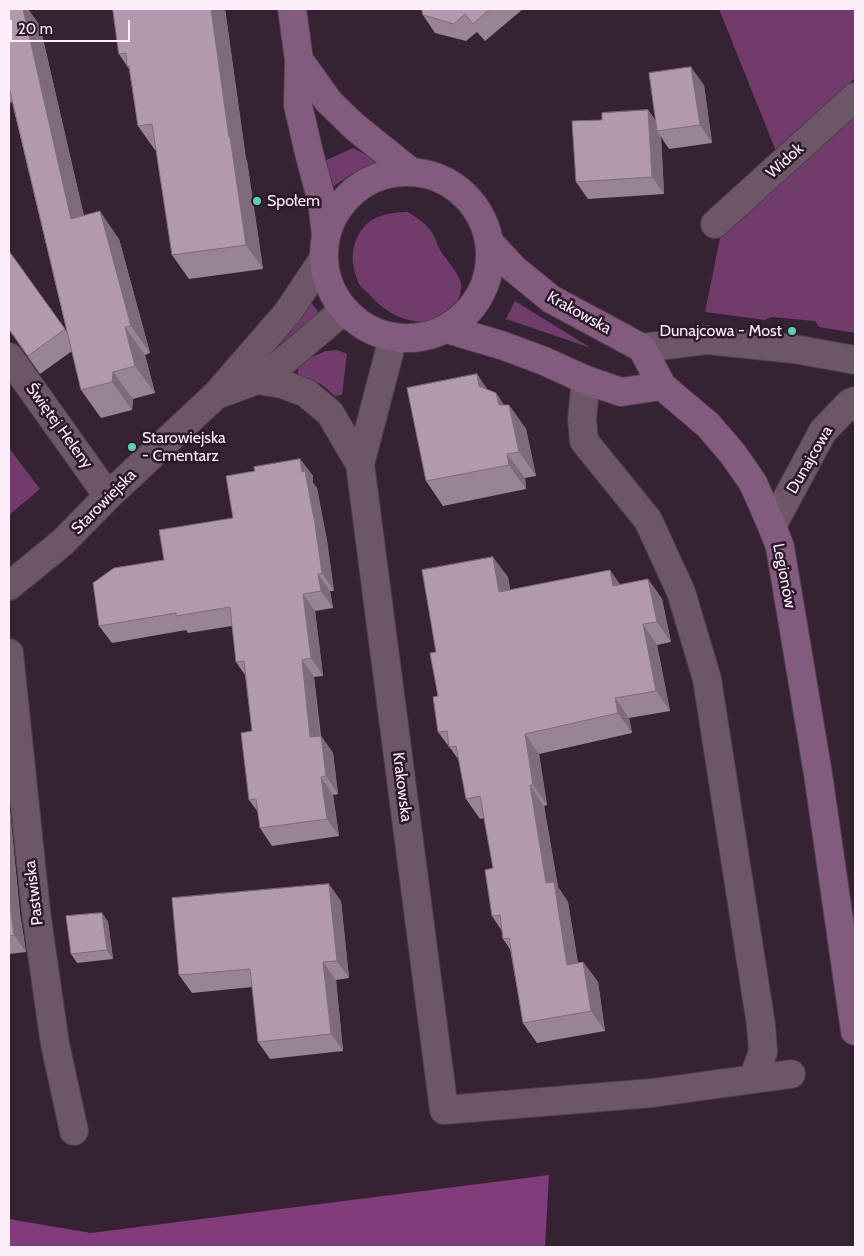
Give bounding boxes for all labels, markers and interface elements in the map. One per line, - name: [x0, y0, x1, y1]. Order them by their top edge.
- scale bar: [12, 10, 132, 42]
- text: 20 m: [18, 20, 53, 38]
- street label: Widok: [762, 139, 808, 183]
- place label: Społem: [267, 191, 320, 211]
- marker: Społem: [251, 195, 263, 207]
- street label: Krakowska: [544, 288, 614, 338]
- place label: Dunajcowa - Most: [659, 321, 782, 341]
- marker: Dunajcowa - Most: [786, 325, 798, 337]
- street label: Świętej Heleny: [22, 380, 96, 472]
- street label: Dunajcowa: [783, 423, 837, 497]
- place label: Starowiejska - Cmentarz: [142, 428, 226, 466]
- marker: Starowiejska - Cmentarz: [126, 441, 138, 453]
- street label: Starowiejska: [68, 466, 140, 538]
- street label: Legionów: [768, 542, 800, 610]
- street label: Krakowska: [388, 751, 416, 823]
- street label: Pastwiska: [21, 860, 47, 926]

